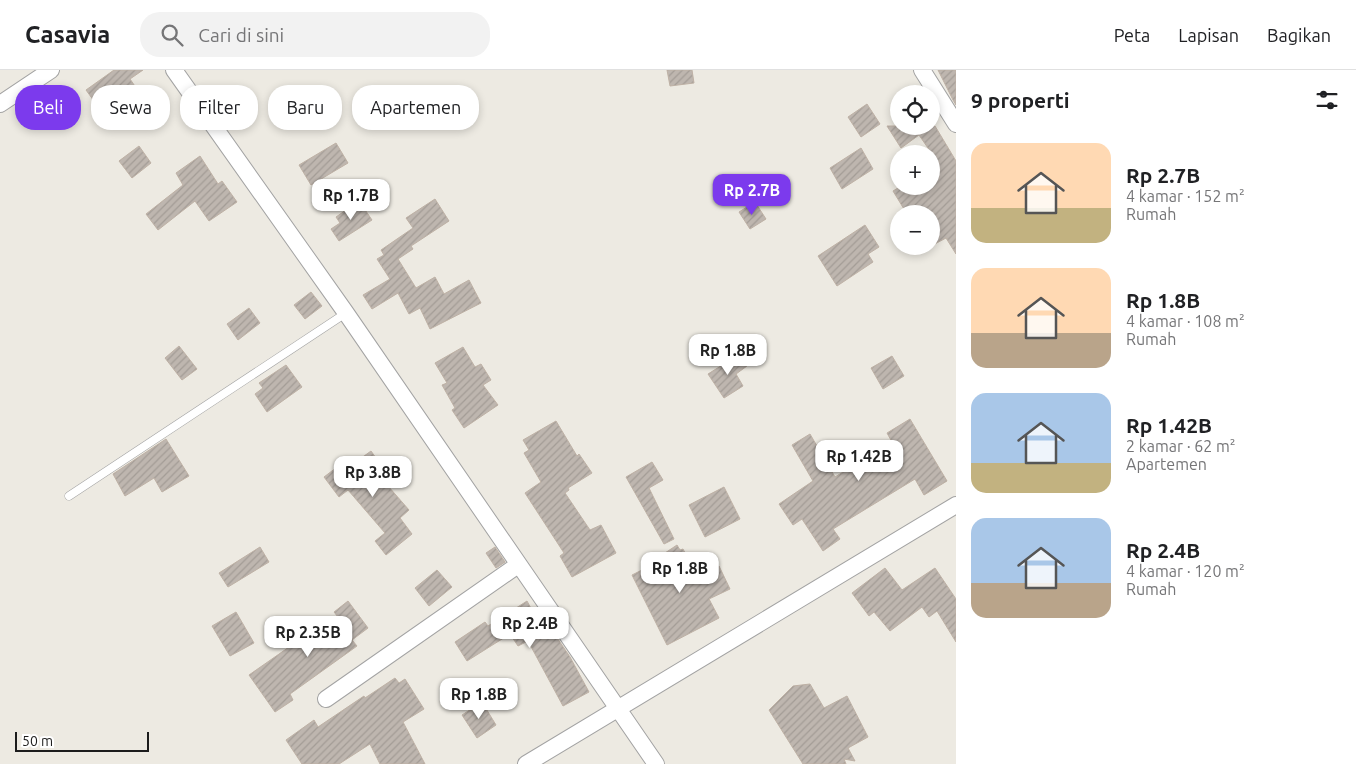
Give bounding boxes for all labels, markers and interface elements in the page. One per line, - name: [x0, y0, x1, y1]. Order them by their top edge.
- search box: [140, 12, 490, 57]
- text: Casavia: [25, 21, 110, 48]
- icon: search: [158, 21, 186, 49]
- text: Cari di sini: [198, 24, 284, 46]
- text: Peta: [1114, 25, 1150, 45]
- text: Lapisan: [1178, 25, 1239, 45]
- text: Bagikan: [1267, 25, 1331, 45]
- chip: Beli: [15, 85, 81, 130]
- chip: Sewa: [91, 85, 170, 130]
- chip: Filter: [180, 85, 258, 130]
- chip: Baru: [268, 85, 342, 130]
- chip: Apartemen: [352, 85, 479, 130]
- map controls: [890, 85, 940, 255]
- button: locate: [890, 85, 940, 135]
- icon: filters: [1313, 86, 1341, 114]
- text: 9 properti: [971, 88, 1070, 112]
- button: +: [890, 145, 940, 195]
- icon: home: [1011, 163, 1071, 223]
- text: Rp 2.7B: [1126, 163, 1200, 187]
- pin: Rp 2.7B: [706, 174, 798, 216]
- pin: Rp 1.7B: [305, 178, 397, 221]
- text: Rp 2.7B: [724, 181, 780, 199]
- text: Rp 1.7B: [323, 186, 379, 204]
- text: 4 kamar · 152 m²: [1126, 187, 1245, 205]
- button: −: [890, 205, 940, 255]
- text: Rumah: [1126, 205, 1176, 223]
- icon: home: [1011, 288, 1071, 348]
- text: Rp 1.8B: [1126, 288, 1200, 312]
- text: 4 kamar · 108 m²: [1126, 312, 1245, 330]
- text: Rumah: [1126, 330, 1176, 348]
- pin: Rp 1.8B: [682, 334, 774, 376]
- text: Rp 1.8B: [700, 341, 756, 359]
- icon: home: [1011, 413, 1071, 473]
- text: Rp 1.42B: [1126, 413, 1212, 437]
- text: 2 kamar · 62 m²: [1126, 437, 1236, 455]
- pin: Rp 1.42B: [807, 440, 911, 482]
- text: Rp 1.42B: [826, 447, 892, 465]
- text: Apartemen: [1126, 455, 1207, 473]
- pin: Rp 3.8B: [327, 456, 419, 498]
- text: Rp 3.8B: [345, 463, 401, 481]
- icon: home: [1011, 538, 1071, 598]
- text: Rp 2.4B: [1126, 538, 1200, 562]
- pin: Rp 1.8B: [634, 552, 726, 594]
- text: Rp 1.8B: [652, 559, 708, 577]
- text: 4 kamar · 120 m²: [1126, 562, 1245, 580]
- text: Rumah: [1126, 580, 1176, 598]
- pin: Rp 2.4B: [484, 606, 576, 649]
- text: Rp 2.4B: [502, 614, 558, 632]
- pin: Rp 2.35B: [256, 616, 360, 658]
- text: Rp 2.35B: [275, 623, 341, 641]
- pin: Rp 1.8B: [433, 678, 525, 720]
- text: Rp 1.8B: [451, 685, 507, 703]
- scale bar: [15, 729, 149, 752]
- text: 50 m: [22, 733, 53, 749]

